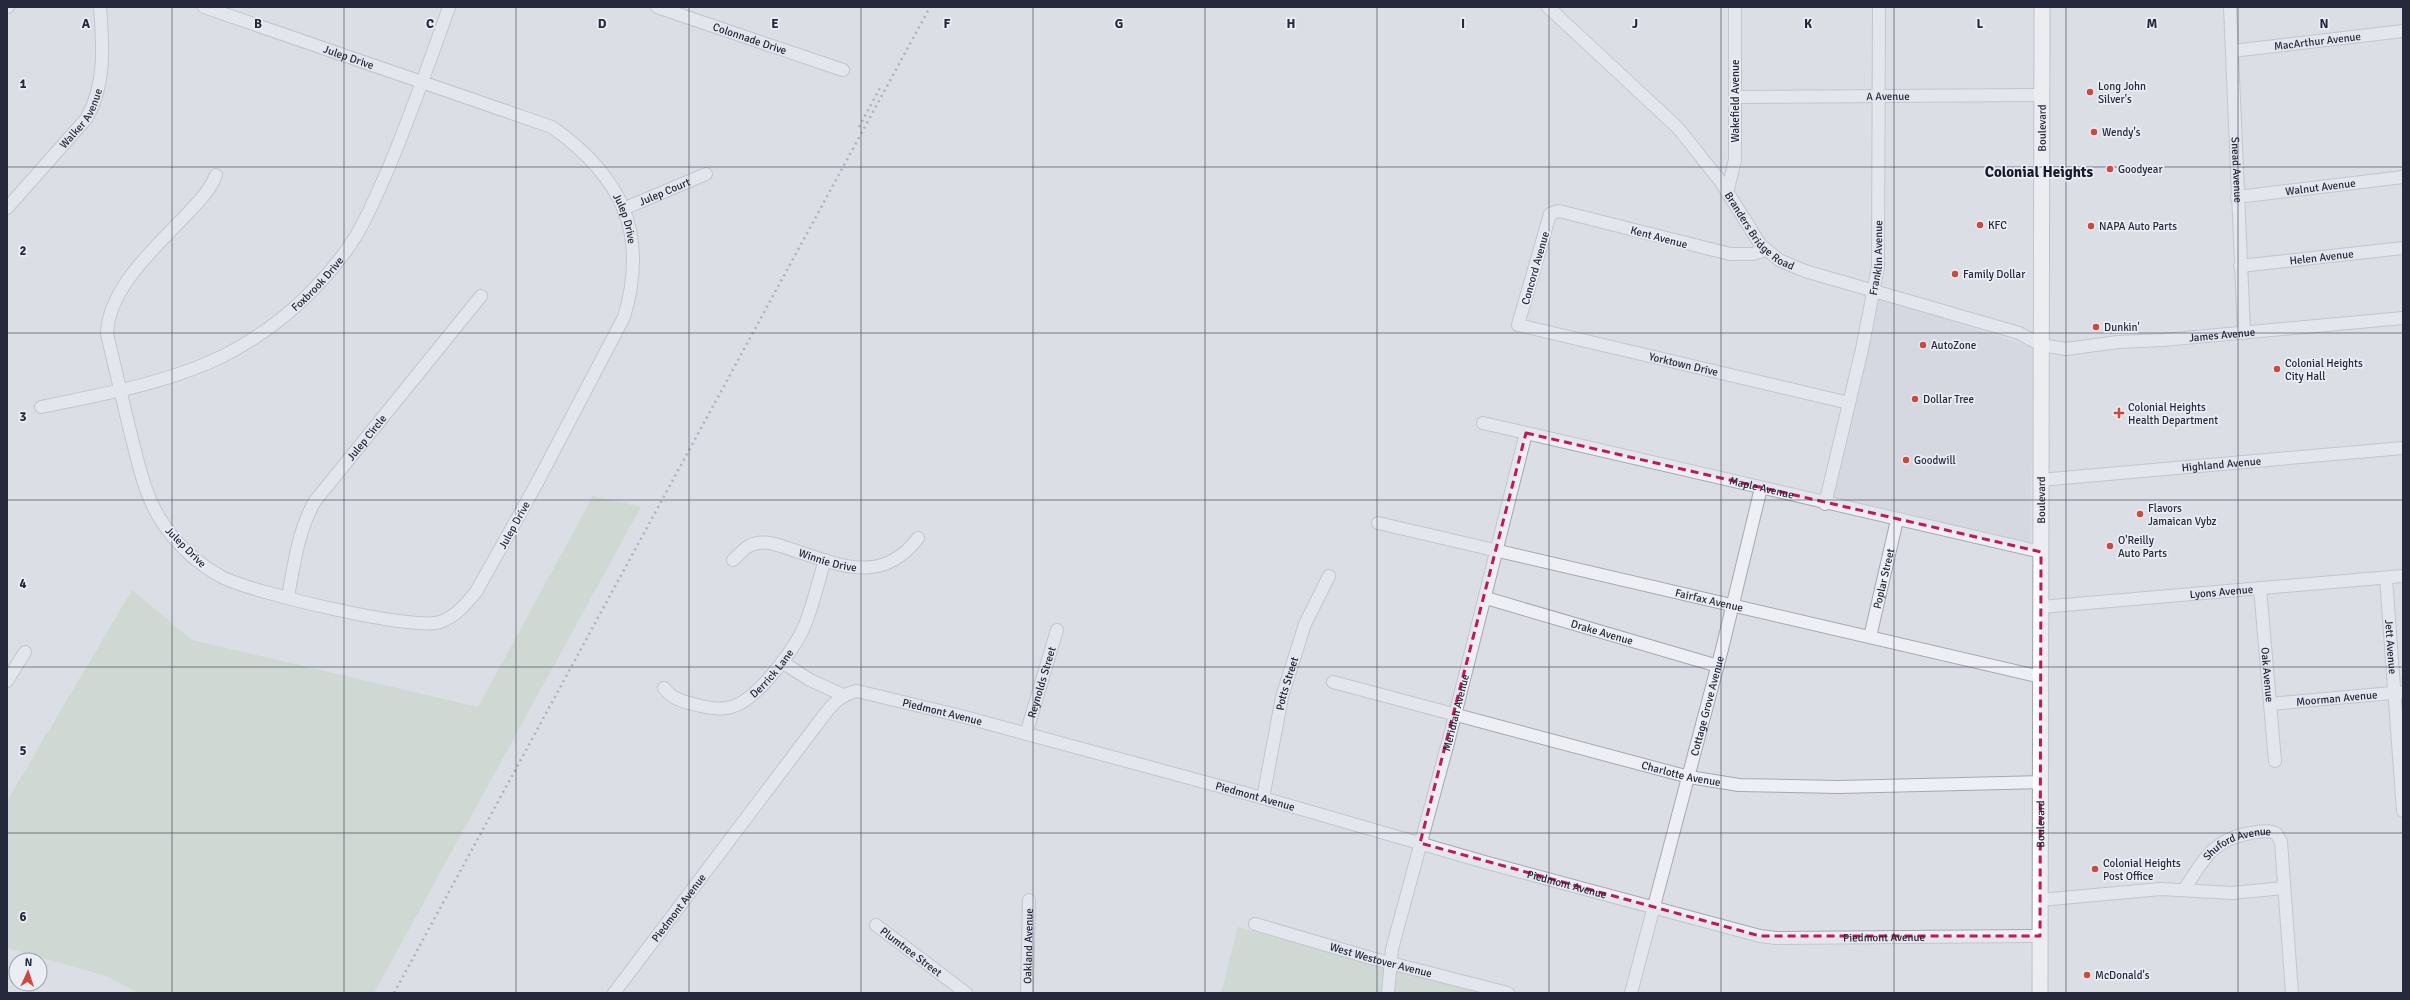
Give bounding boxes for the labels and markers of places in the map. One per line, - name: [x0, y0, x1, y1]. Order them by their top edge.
- place label: Long John Silver's: [2098, 80, 2146, 106]
- marker: Long John Silver's: [2085, 87, 2095, 97]
- place label: Wendy's: [2102, 126, 2141, 139]
- marker: Wendy's: [2089, 127, 2099, 137]
- place label: Goodyear: [2118, 163, 2163, 176]
- marker: Goodyear: [2105, 164, 2115, 174]
- place label: KFC: [1988, 219, 2007, 232]
- marker: KFC: [1975, 220, 1985, 230]
- place label: NAPA Auto Parts: [2099, 220, 2177, 233]
- marker: NAPA Auto Parts: [2086, 221, 2096, 231]
- place label: Family Dollar: [1963, 268, 2025, 281]
- marker: Family Dollar: [1950, 269, 1960, 279]
- place label: Dunkin': [2104, 321, 2140, 334]
- marker: Dunkin': [2091, 322, 2101, 332]
- place label: AutoZone: [1931, 339, 1976, 352]
- marker: AutoZone: [1918, 340, 1928, 350]
- place label: Colonial Heights City Hall: [2285, 357, 2363, 383]
- marker: Colonial Heights City Hall: [2272, 364, 2282, 374]
- place label: Dollar Tree: [1923, 393, 1974, 406]
- marker: Dollar Tree: [1910, 394, 1920, 404]
- place label: Colonial Heights Health Department: [2128, 401, 2218, 427]
- marker: Colonial Heights Health Department: [2113, 407, 2125, 419]
- place label: Goodwill: [1914, 454, 1956, 467]
- marker: Goodwill: [1901, 455, 1911, 465]
- place label: Flavors Jamaican Vybz: [2148, 502, 2217, 528]
- marker: Flavors Jamaican Vybz: [2135, 509, 2145, 519]
- place label: O'Reilly Auto Parts: [2118, 534, 2167, 560]
- marker: O'Reilly Auto Parts: [2105, 541, 2115, 551]
- place label: Colonial Heights Post Office: [2103, 857, 2181, 883]
- marker: Colonial Heights Post Office: [2090, 864, 2100, 874]
- place label: McDonald's: [2095, 969, 2150, 982]
- marker: McDonald's: [2082, 970, 2092, 980]

